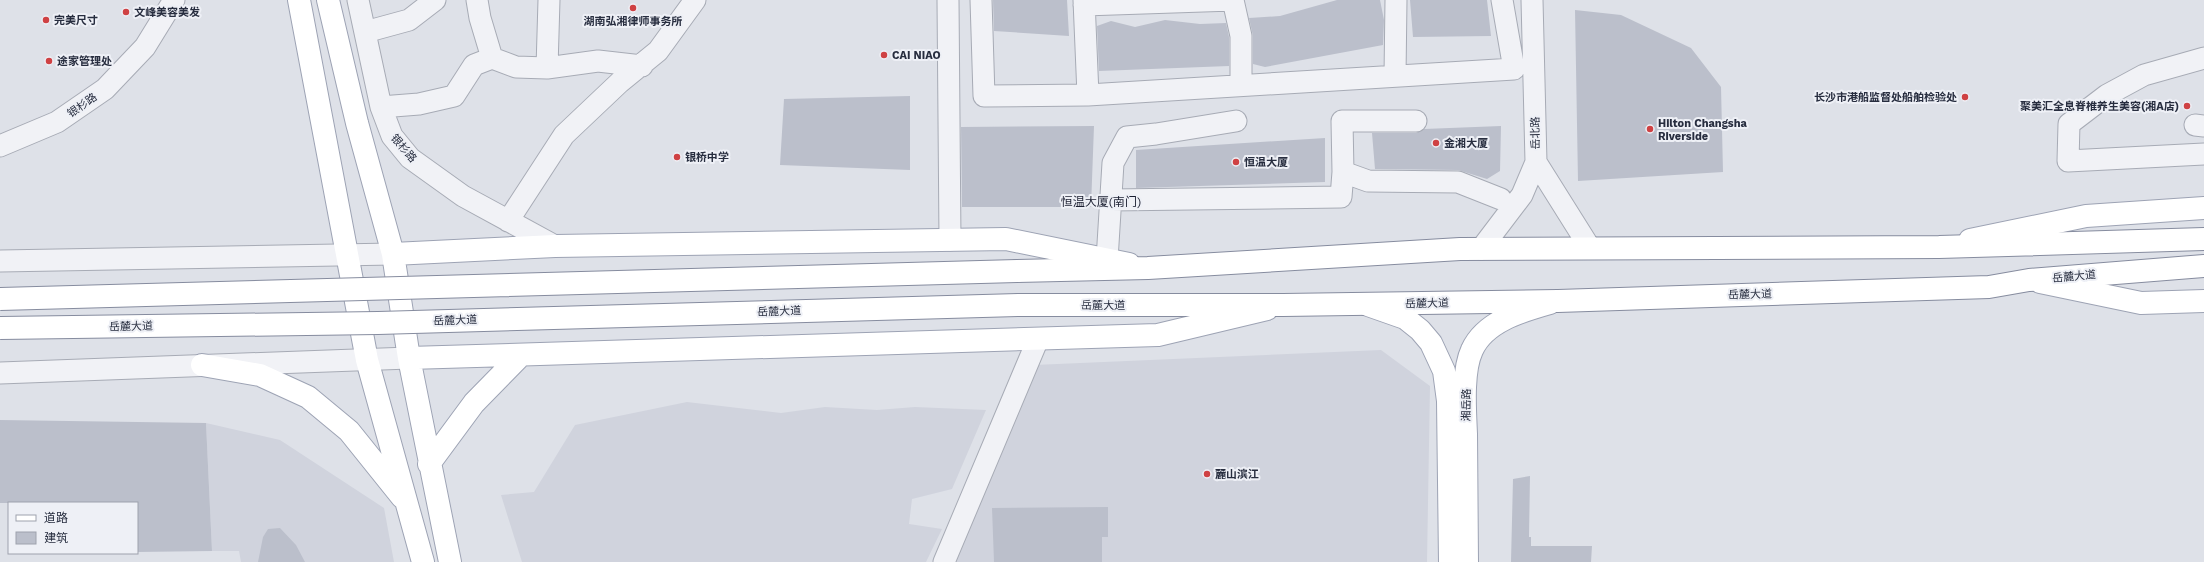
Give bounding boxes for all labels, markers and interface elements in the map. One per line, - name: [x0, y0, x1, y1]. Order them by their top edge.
- marker: 湖南弘湘律师事务所: [628, 3, 638, 13]
- place label: 文峰美容美发: [134, 6, 200, 19]
- marker: 文峰美容美发: [121, 7, 131, 17]
- place label: 完美尺寸: [54, 14, 98, 27]
- marker: 完美尺寸: [41, 15, 51, 25]
- place label: 湖南弘湘律师事务所: [584, 15, 683, 28]
- place label: CAI NIAO: [892, 49, 941, 62]
- marker: CAI NIAO: [879, 50, 889, 60]
- place label: 途家管理处: [57, 55, 112, 68]
- marker: 途家管理处: [44, 56, 54, 66]
- street label: 银杉路: [65, 91, 100, 120]
- place label: 长沙市港船监督处船舶检验处: [1814, 91, 1957, 104]
- marker: 长沙市港船监督处船舶检验处: [1960, 92, 1970, 102]
- place label: 聚美汇全息脊椎养生美容(湘A店): [2020, 100, 2179, 113]
- marker: 聚美汇全息脊椎养生美容(湘A店): [2182, 101, 2192, 111]
- street label: 岳北路: [1529, 116, 1542, 150]
- place label: Hilton Changsha Riverside: [1658, 117, 1747, 143]
- marker: Hilton Changsha Riverside: [1645, 124, 1655, 134]
- street label: 银杉路: [388, 132, 419, 165]
- place label: 金湘大厦: [1444, 137, 1488, 150]
- marker: 金湘大厦: [1431, 138, 1441, 148]
- place label: 银桥中学: [685, 151, 729, 164]
- marker: 银桥中学: [672, 152, 682, 162]
- place label: 恒温大厦: [1244, 156, 1288, 169]
- marker: 恒温大厦: [1231, 157, 1241, 167]
- district label: 恒温大厦(南门): [1061, 195, 1141, 209]
- street label: 岳麓大道: [2052, 268, 2097, 285]
- street label: 岳麓大道: [1728, 288, 1772, 301]
- street label: 岳麓大道: [1405, 297, 1449, 310]
- street label: 岳麓大道: [1081, 299, 1125, 312]
- street label: 岳麓大道: [757, 304, 801, 319]
- street label: 岳麓大道: [433, 313, 477, 328]
- street label: 岳麓大道: [109, 320, 153, 333]
- street label: 湘岳路: [1460, 388, 1473, 422]
- place label: 麓山滨江: [1215, 468, 1259, 481]
- marker: 麓山滨江: [1202, 469, 1212, 479]
- legend: [8, 502, 138, 554]
- text: 道路: [44, 511, 68, 525]
- text: 建筑: [44, 531, 68, 545]

